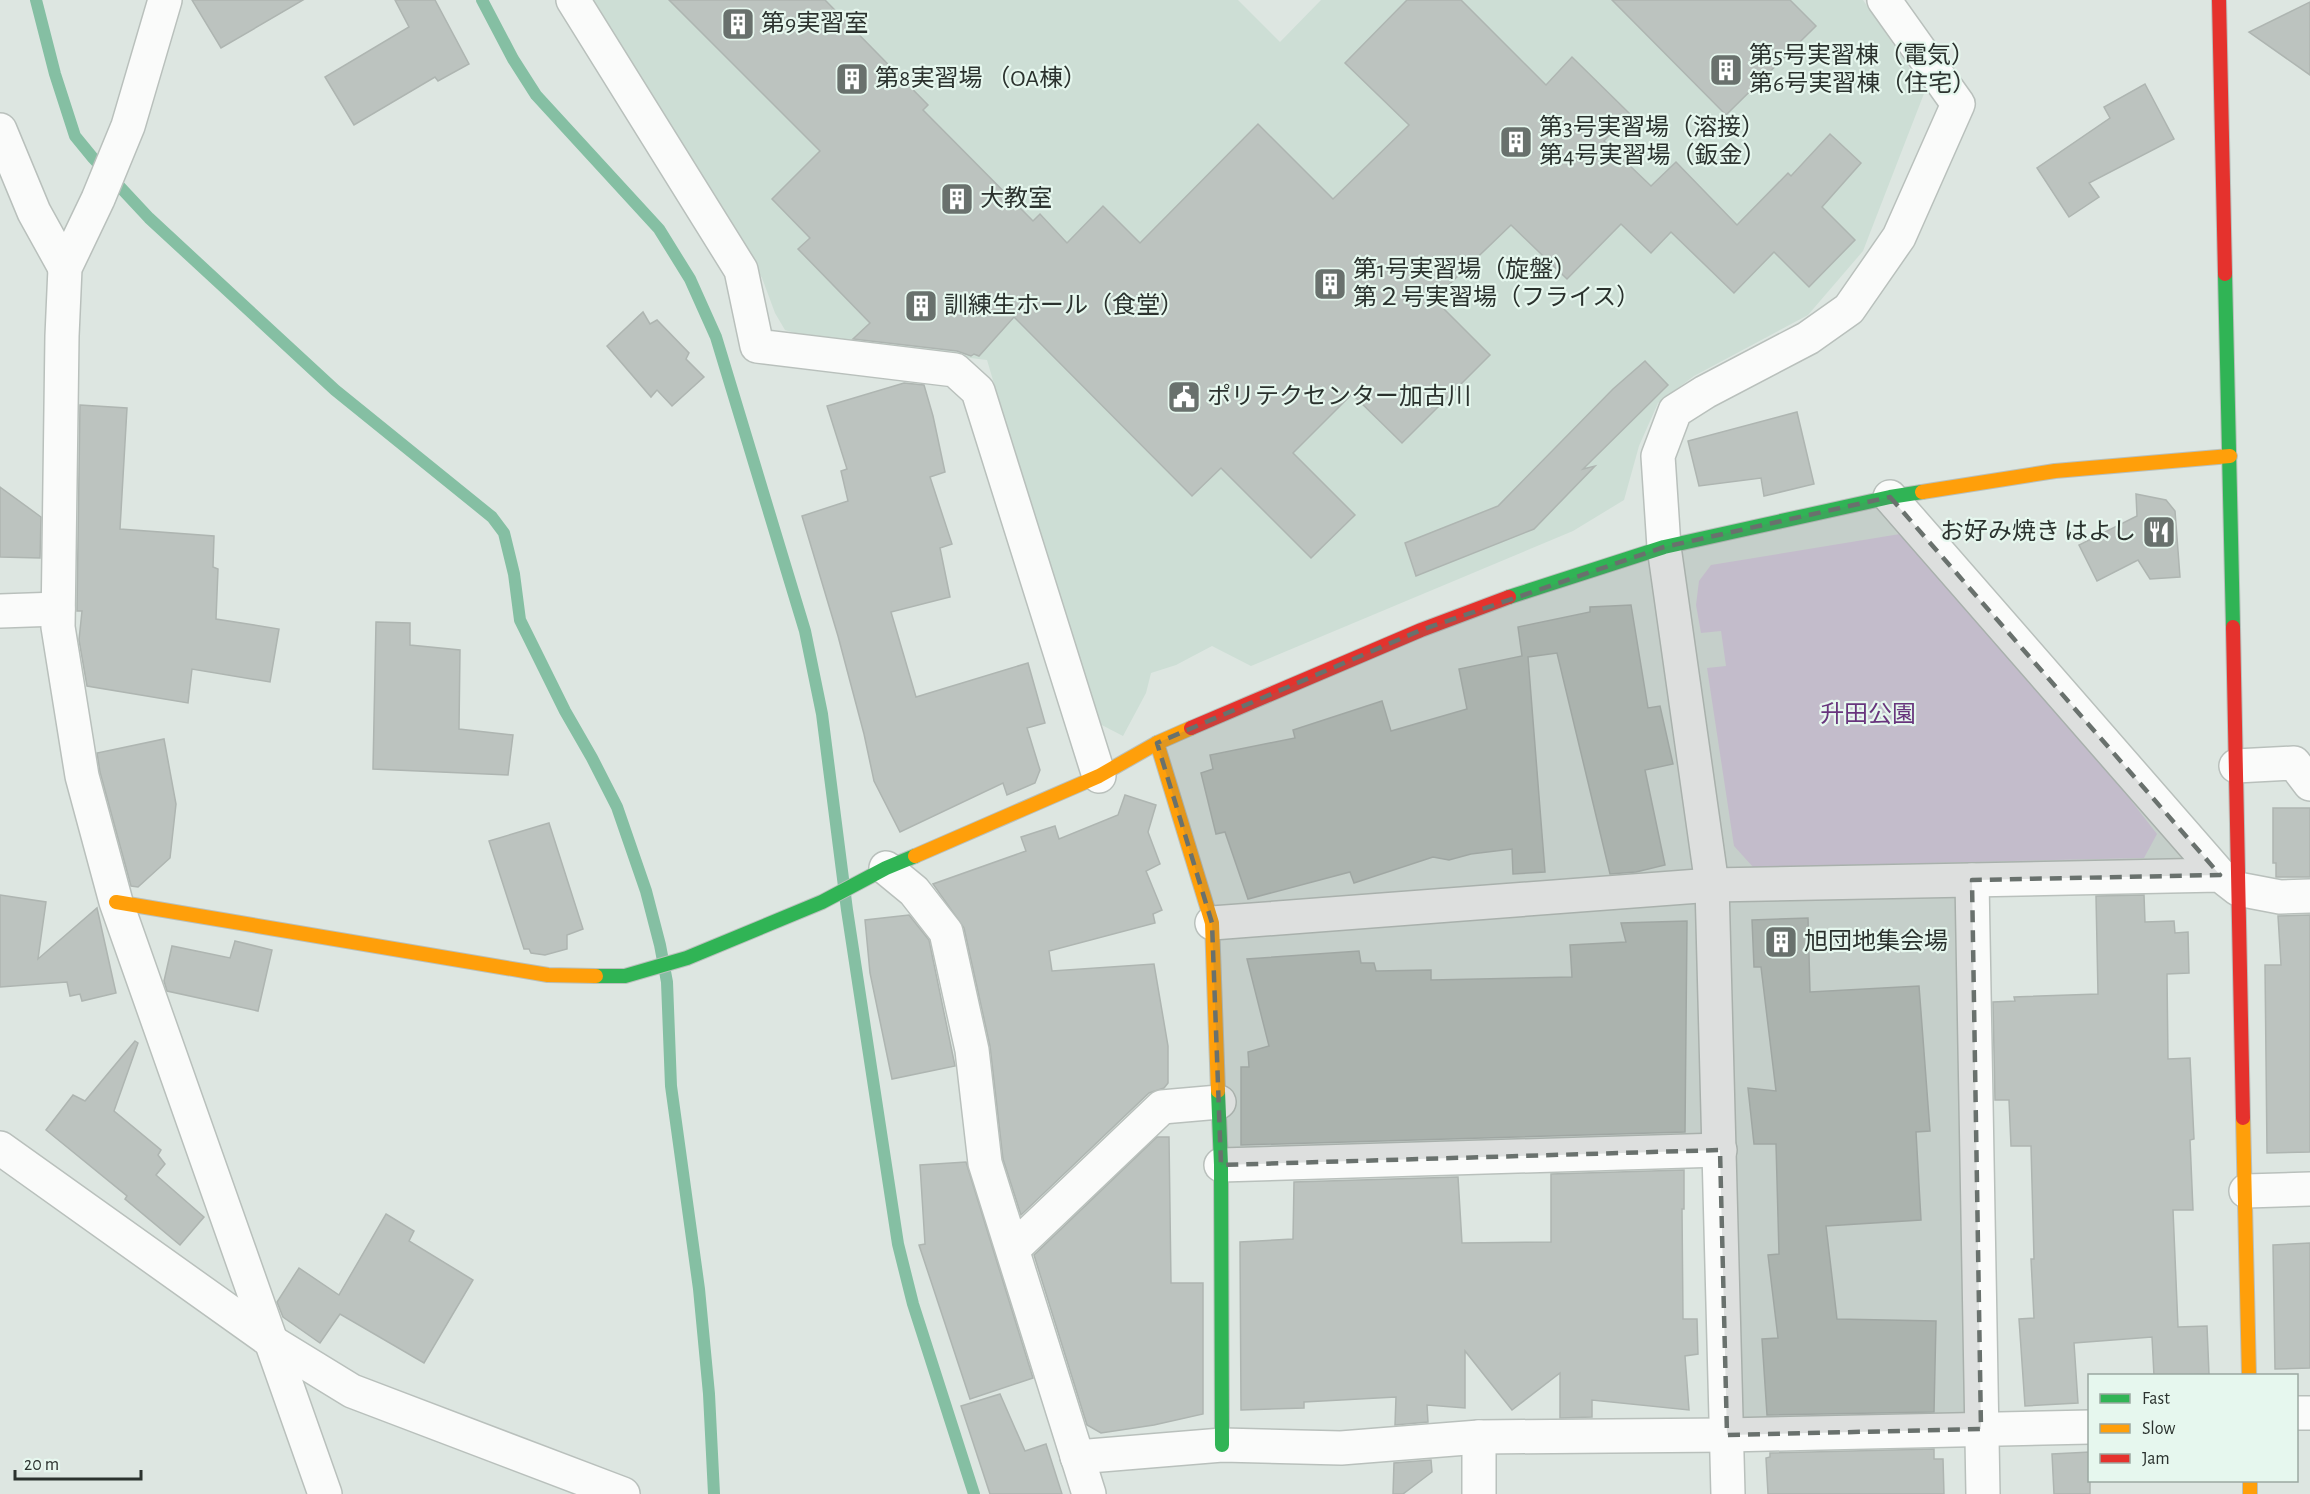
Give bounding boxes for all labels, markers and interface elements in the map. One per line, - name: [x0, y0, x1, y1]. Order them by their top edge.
- building icon: 第9実習室: [720, 6, 756, 42]
- place label: 第9実習室: [761, 10, 868, 36]
- place label: 第5号実習棟（電気） 第6号実習棟（住宅）: [1749, 42, 1976, 96]
- building icon: 第5号実習棟（電気） 第6号実習棟（住宅）: [1708, 52, 1744, 88]
- building icon: 第8実習場 （OA棟）: [834, 61, 870, 97]
- place label: 第8実習場 （OA棟）: [875, 65, 1087, 91]
- place label: 第3号実習場（溶接） 第4号実習場（鈑金）: [1539, 114, 1767, 168]
- building icon: 第3号実習場（溶接） 第4号実習場（鈑金）: [1498, 124, 1534, 160]
- building icon: 大教室: [939, 181, 975, 217]
- place label: 大教室: [980, 185, 1052, 211]
- place label: 第1号実習場（旋盤） 第２号実習場（フライス）: [1353, 256, 1640, 310]
- building icon: 第1号実習場（旋盤） 第２号実習場（フライス）: [1312, 266, 1348, 302]
- building icon: 訓練生ホール（食堂）: [903, 288, 939, 324]
- place label: 訓練生ホール（食堂）: [944, 292, 1184, 318]
- public building icon: ポリテクセンター加古川: [1166, 379, 1202, 415]
- place label: ポリテクセンター加古川: [1207, 383, 1471, 409]
- restaurant icon: お好み焼き はよし: [2141, 514, 2177, 550]
- place label: お好み焼き はよし: [1940, 518, 2136, 544]
- park label: 升田公園: [1820, 701, 1916, 727]
- building icon: 旭団地集会場: [1763, 924, 1799, 960]
- place label: 旭団地集会場: [1804, 928, 1948, 954]
- legend: [2088, 1374, 2298, 1482]
- text: Fast: [2142, 1390, 2170, 1408]
- text: Slow: [2142, 1420, 2175, 1438]
- scale bar: [15, 1443, 141, 1481]
- text: Jam: [2142, 1450, 2170, 1468]
- text: 20 m: [24, 1456, 59, 1474]

